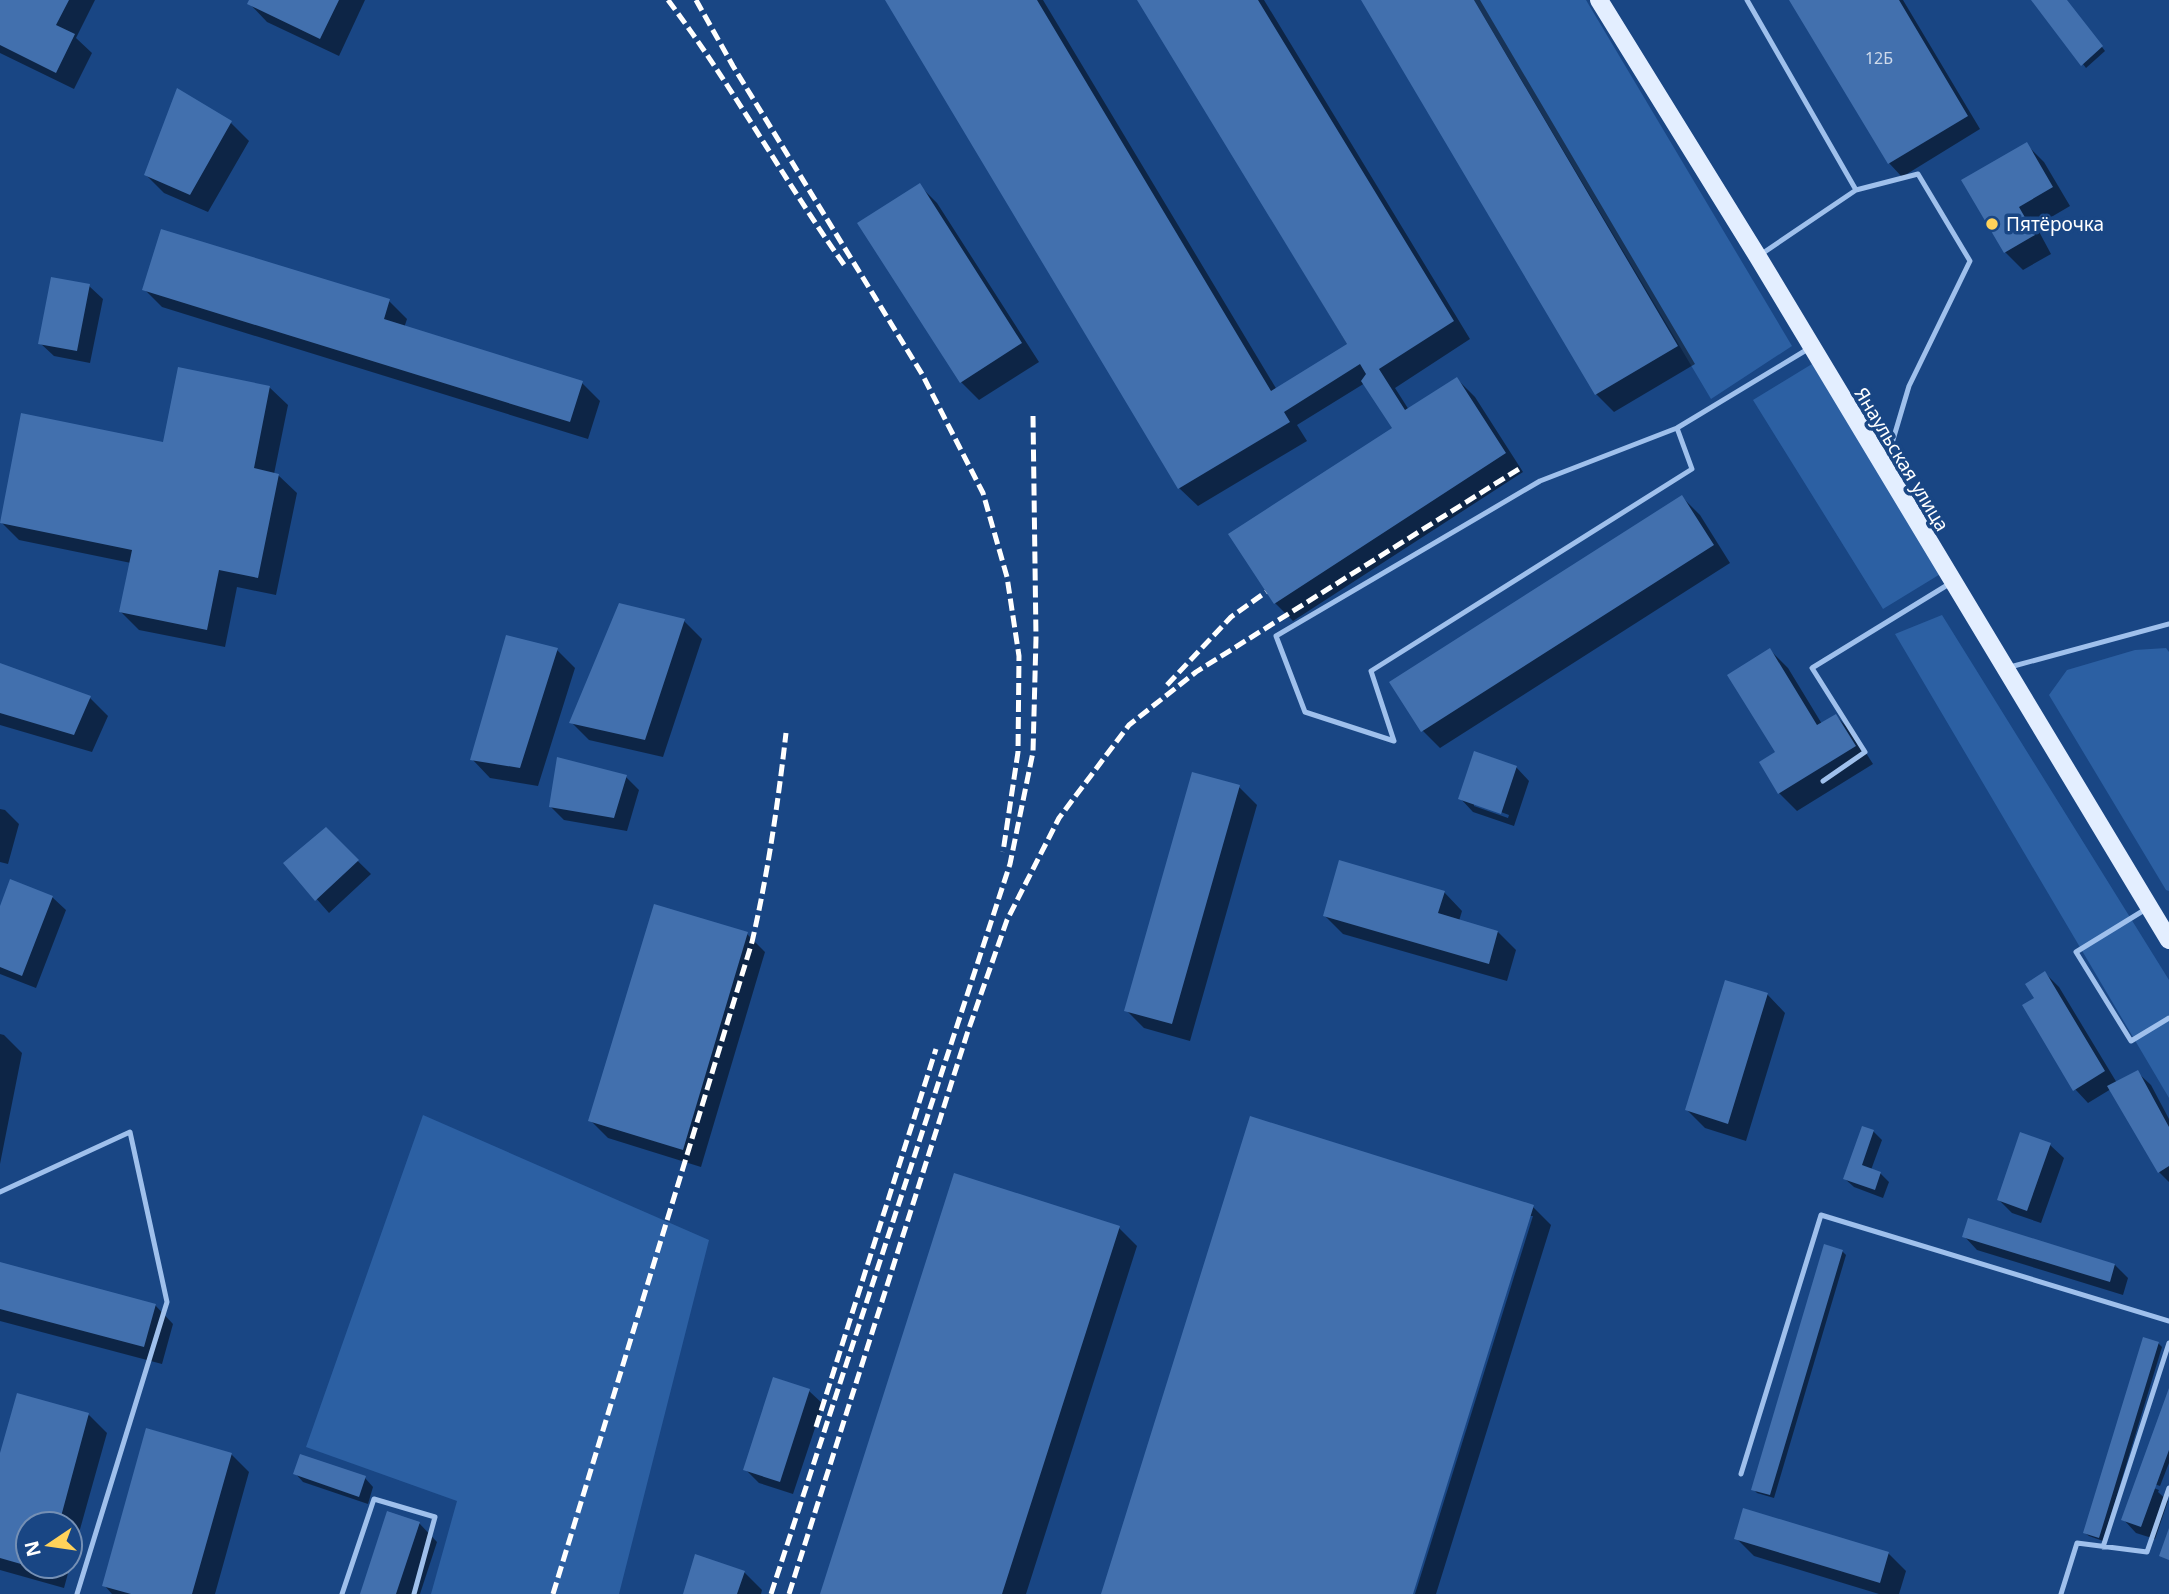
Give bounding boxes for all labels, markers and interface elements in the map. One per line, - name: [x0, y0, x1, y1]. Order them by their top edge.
- house number: 12Б: [1865, 47, 1893, 69]
- place label: Пятёрочка: [2006, 211, 2104, 237]
- marker: Пятёрочка: [1984, 216, 2000, 232]
- street label: Янаульская улица: [1849, 382, 1955, 536]
- north arrow: [14, 1510, 84, 1580]
- text: N: [18, 1538, 47, 1559]

